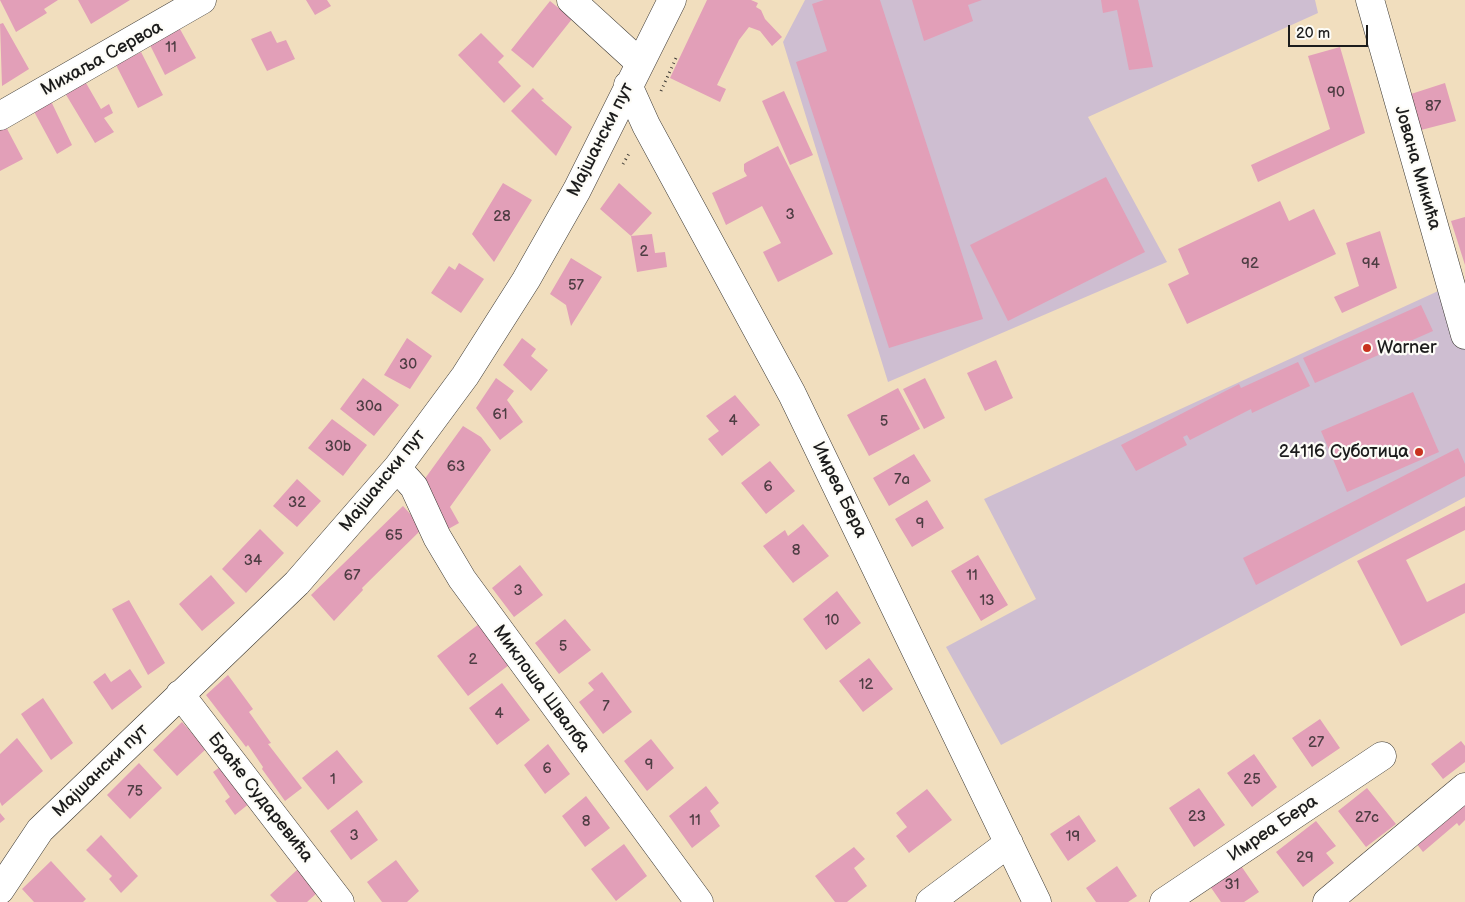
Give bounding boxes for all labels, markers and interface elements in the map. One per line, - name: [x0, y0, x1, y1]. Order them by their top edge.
- scale bar: [1290, 15, 1370, 47]
- street label: Михаља Сервоа: [37, 17, 167, 101]
- text: 20 m: [1296, 24, 1330, 43]
- house number: 11: [165, 39, 177, 57]
- street label: Мајшански пут: [563, 79, 639, 201]
- house number: 90: [1327, 84, 1345, 102]
- house number: 87: [1425, 98, 1441, 116]
- street label: Јована Микића: [1389, 104, 1445, 232]
- house number: 3: [785, 206, 795, 224]
- house number: 28: [493, 208, 511, 226]
- house number: 2: [640, 243, 648, 261]
- house number: 92: [1241, 255, 1259, 273]
- house number: 94: [1362, 255, 1380, 273]
- house number: 57: [568, 277, 584, 295]
- place label: Warner: [1377, 337, 1436, 359]
- marker: Warner: [1361, 342, 1373, 354]
- house number: 30: [399, 356, 417, 374]
- house number: 30a: [356, 398, 382, 416]
- house number: 61: [493, 406, 507, 424]
- house number: 4: [728, 412, 738, 430]
- house number: 5: [880, 413, 888, 431]
- street label: Мајшански пут: [335, 426, 431, 536]
- house number: 30b: [325, 438, 351, 456]
- street label: Имреа Бера: [806, 438, 872, 542]
- place label: 24116 Суботица: [1279, 441, 1409, 463]
- marker: 24116 Суботица: [1413, 446, 1425, 458]
- house number: 63: [447, 458, 465, 476]
- house number: 7a: [894, 471, 910, 489]
- house number: 6: [763, 478, 773, 496]
- house number: 32: [288, 494, 306, 512]
- house number: 9: [916, 515, 924, 533]
- house number: 65: [385, 527, 403, 545]
- house number: 8: [792, 542, 800, 560]
- house number: 34: [244, 552, 262, 570]
- house number: 67: [344, 567, 360, 585]
- house number: 11: [966, 567, 978, 585]
- house number: 3: [513, 582, 523, 600]
- house number: 13: [979, 592, 995, 610]
- house number: 10: [825, 612, 839, 630]
- street label: Миклоша Швалба: [488, 621, 594, 757]
- house number: 5: [559, 638, 567, 656]
- house number: 2: [469, 651, 477, 669]
- house number: 12: [859, 676, 873, 694]
- house number: 7: [602, 698, 610, 716]
- house number: 4: [494, 705, 504, 723]
- street label: Мајшански пут: [49, 720, 153, 822]
- street label: Браће Сударевића: [203, 729, 317, 867]
- house number: 27: [1308, 734, 1324, 752]
- house number: 9: [645, 756, 653, 774]
- house number: 6: [542, 760, 552, 778]
- house number: 1: [330, 771, 336, 789]
- house number: 25: [1243, 771, 1261, 789]
- house number: 75: [127, 783, 143, 801]
- street label: Имреа Бера: [1224, 791, 1322, 867]
- house number: 23: [1188, 808, 1206, 826]
- house number: 27c: [1355, 809, 1379, 827]
- house number: 11: [689, 812, 701, 830]
- house number: 8: [582, 813, 590, 831]
- house number: 3: [349, 827, 359, 845]
- house number: 19: [1066, 828, 1080, 846]
- house number: 29: [1296, 849, 1314, 867]
- house number: 31: [1224, 876, 1240, 894]

